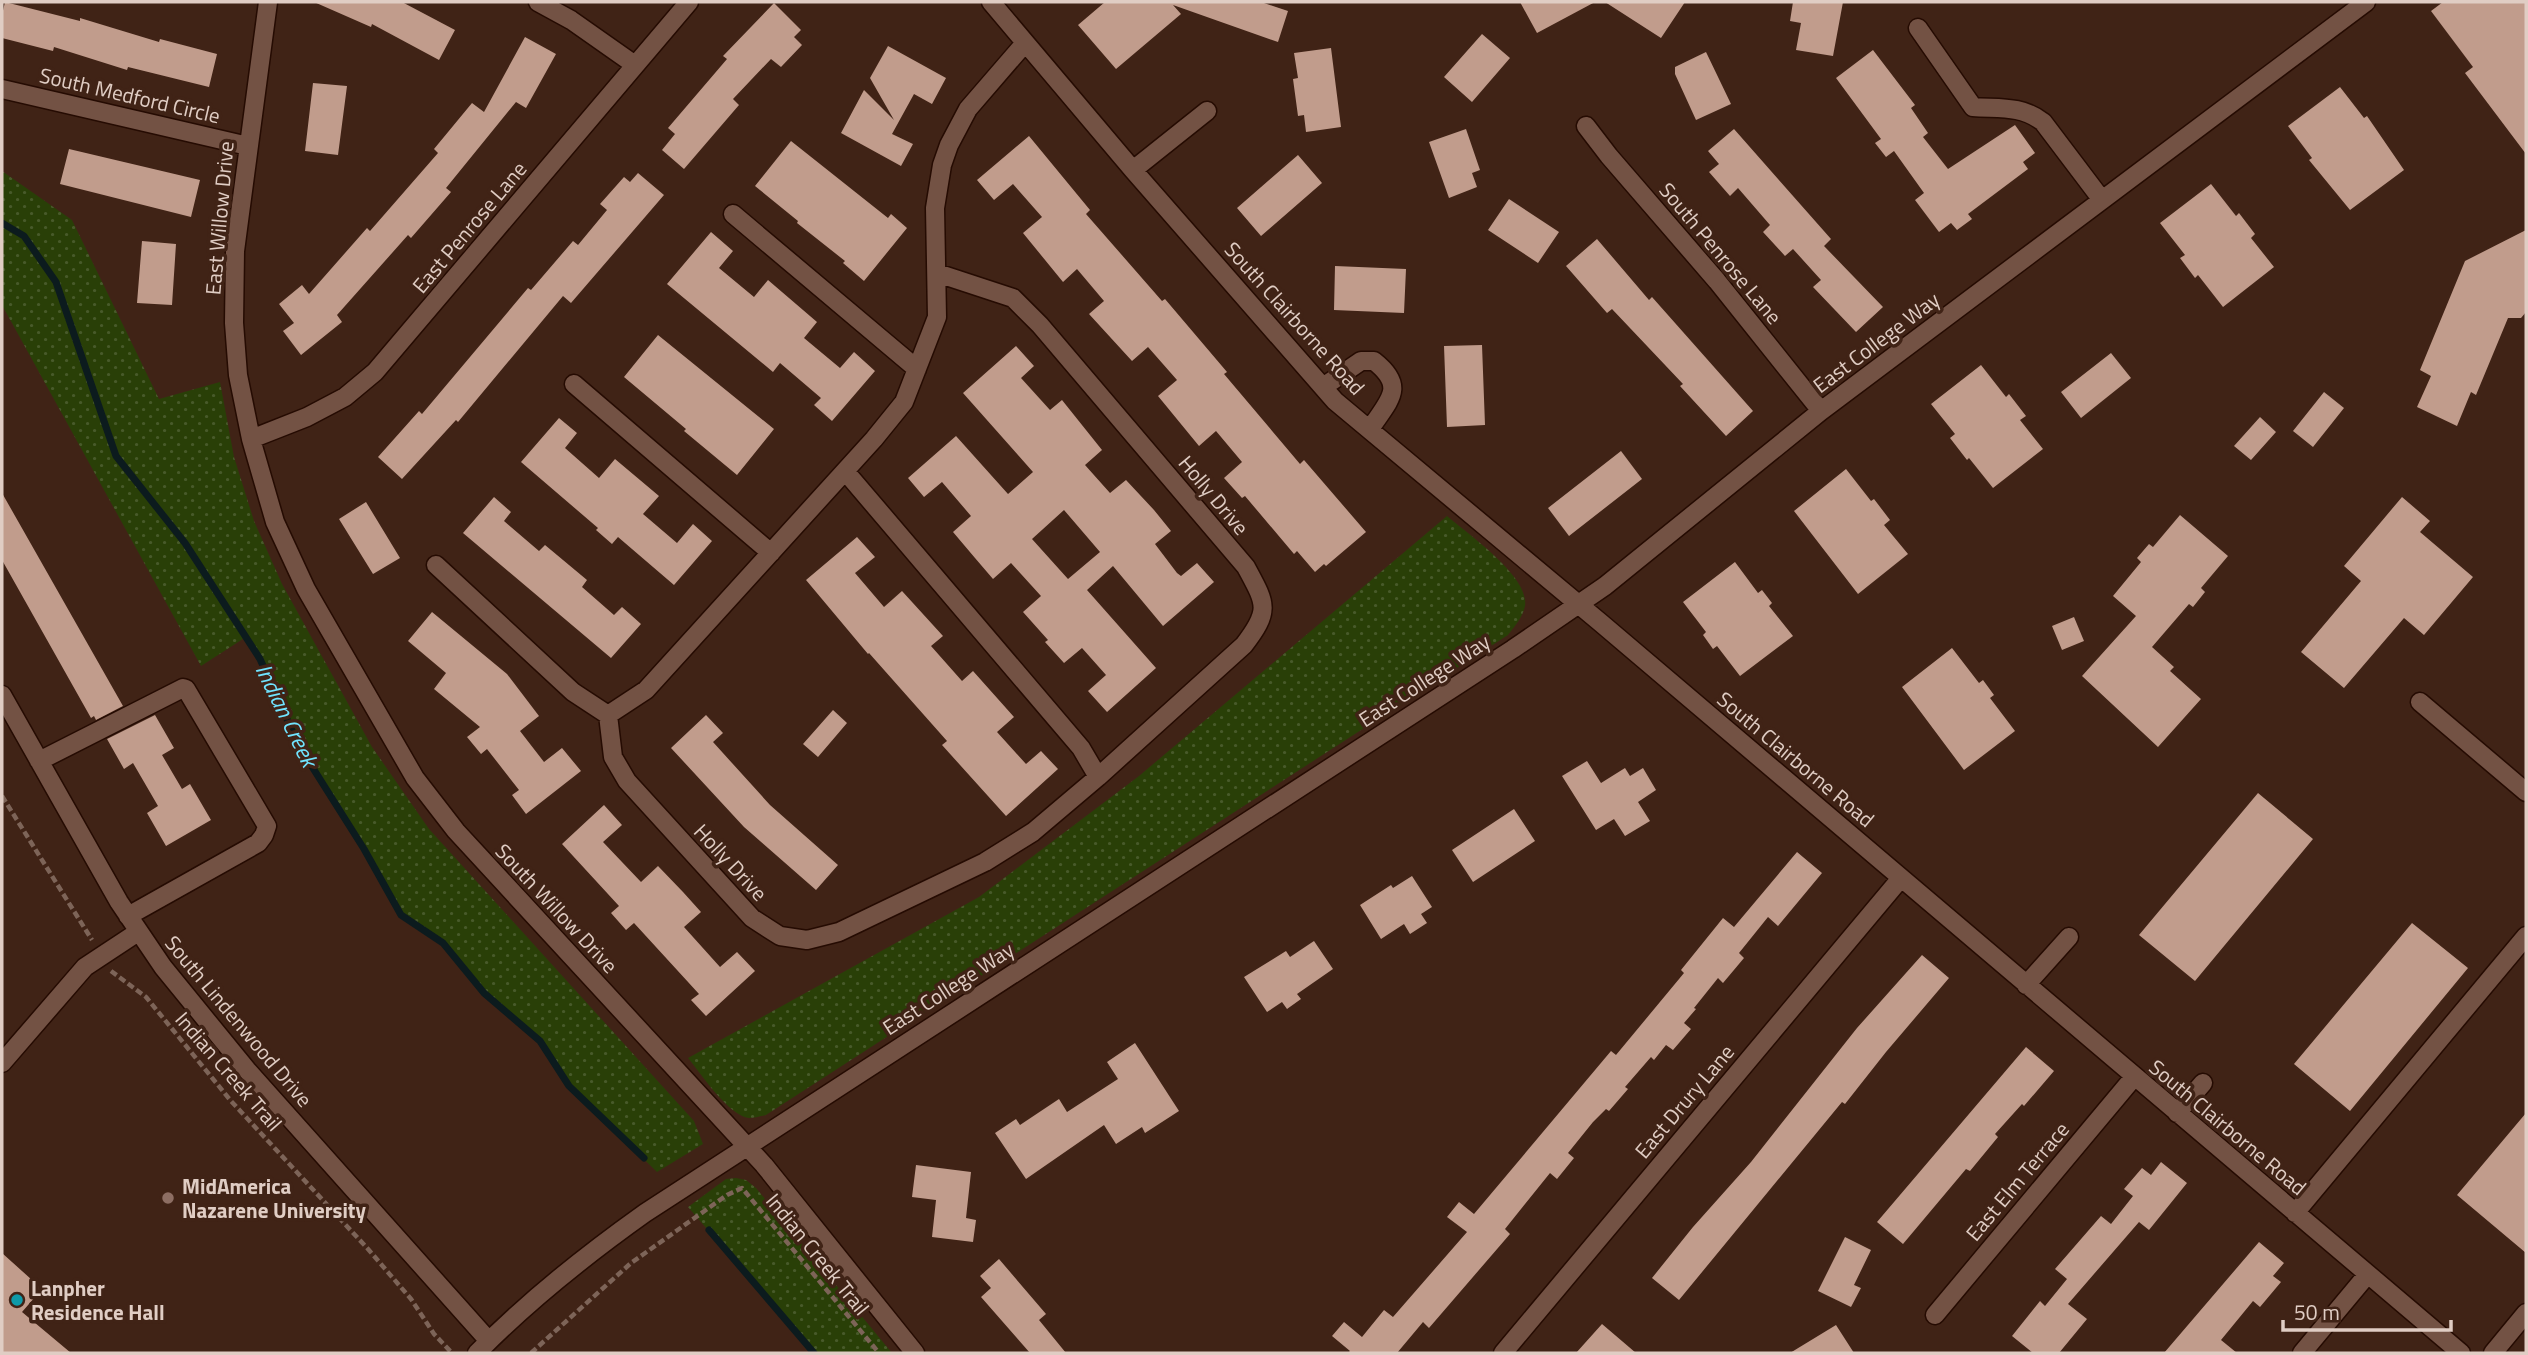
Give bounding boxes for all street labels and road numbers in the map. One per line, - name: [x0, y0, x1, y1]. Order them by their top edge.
- street label: South Medford Circle: [37, 59, 223, 131]
- street label: East Willow Drive: [196, 140, 242, 296]
- street label: East Penrose Lane: [404, 154, 534, 300]
- street label: South Penrose Lane: [1652, 175, 1790, 331]
- street label: South Clairborne Road: [1217, 234, 1373, 402]
- street label: East College Way: [1806, 284, 1946, 400]
- street label: Holly Drive: [1171, 448, 1257, 542]
- street label: East College Way: [1352, 625, 1496, 735]
- street label: South Clairborne Road: [1710, 683, 1882, 835]
- street label: Holly Drive: [687, 816, 775, 908]
- street label: South Willow Drive: [488, 836, 626, 980]
- street label: South Lindenwood Drive: [157, 928, 321, 1114]
- street label: East College Way: [876, 933, 1020, 1043]
- street label: Indian Creek Trail: [168, 1004, 290, 1138]
- street label: East Drury Lane: [1627, 1037, 1741, 1165]
- street label: South Clairborne Road: [2142, 1051, 2314, 1203]
- street label: East Elm Terrace: [1958, 1114, 2076, 1248]
- street label: Indian Creek Trail: [759, 1186, 877, 1322]

